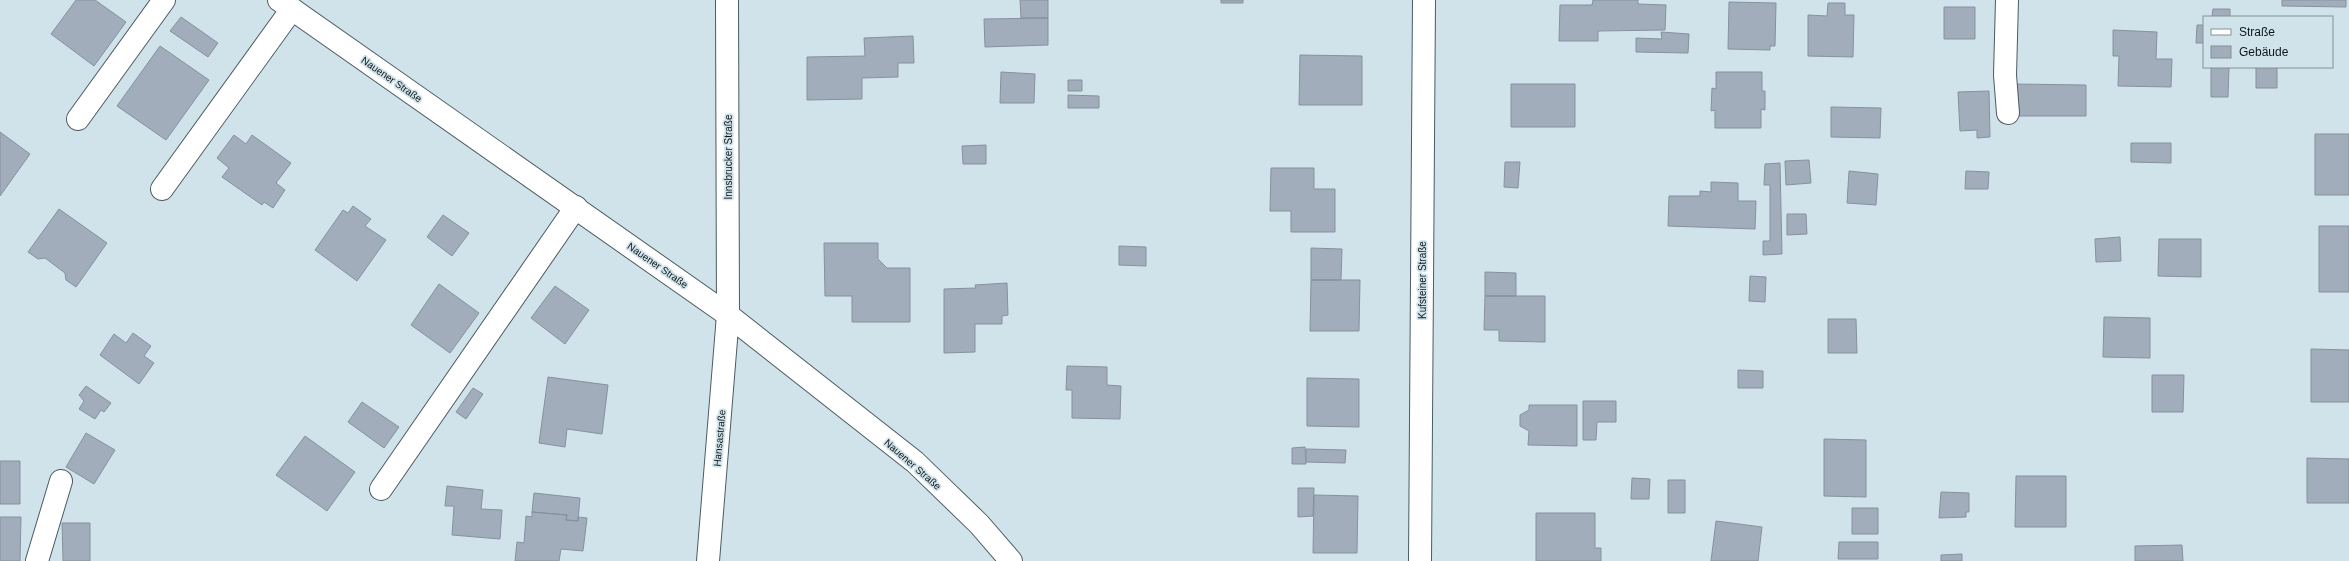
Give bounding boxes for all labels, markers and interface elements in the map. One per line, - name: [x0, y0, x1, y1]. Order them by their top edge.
- legend: [2203, 16, 2333, 68]
- text: Straße: [2239, 25, 2275, 39]
- text: Gebäude: [2239, 45, 2289, 59]
- street label: Nauener Straße: [359, 54, 424, 105]
- street label: Innsbrucker Straße: [723, 114, 734, 200]
- street label: Nauener Straße: [625, 240, 690, 291]
- street label: Kufsteiner Straße: [1417, 241, 1428, 319]
- street label: Hansastraße: [712, 409, 728, 467]
- street label: Nauener Straße: [882, 437, 943, 492]

